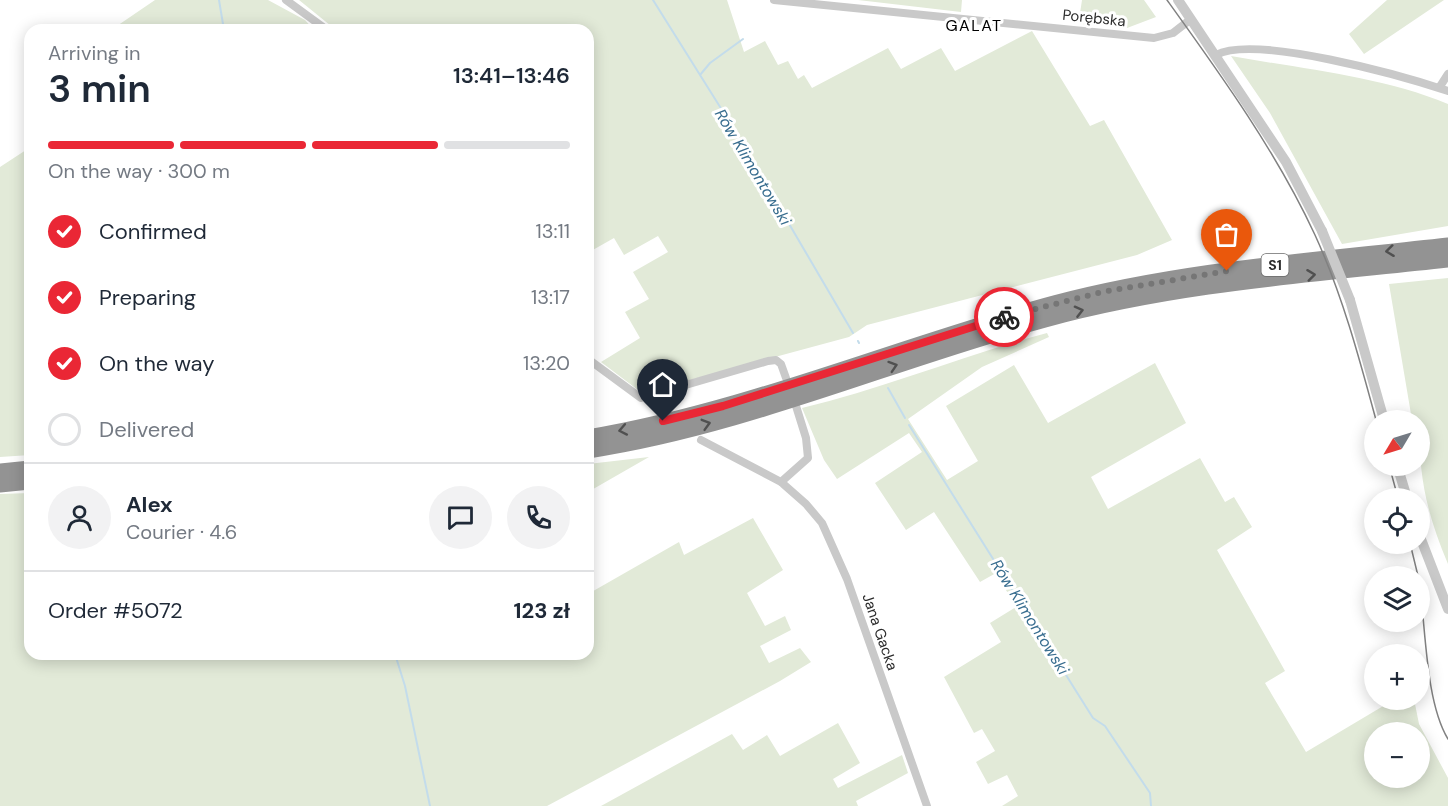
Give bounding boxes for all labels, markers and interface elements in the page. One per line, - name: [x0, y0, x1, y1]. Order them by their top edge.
- street label: Porębska: [1061, 5, 1127, 31]
- district label: GALAT: [945, 15, 1003, 36]
- text: Arriving in: [48, 40, 140, 66]
- text: 13:41–13:46: [453, 61, 570, 90]
- text: 3 min: [48, 63, 151, 114]
- water label: Rów Klimontowski: [710, 105, 797, 230]
- text: On the way · 300 m: [48, 158, 230, 184]
- pin: [1201, 209, 1252, 271]
- icon: check: [48, 215, 81, 248]
- text: Confirmed: [99, 217, 207, 246]
- text: 13:11: [535, 218, 570, 244]
- icon: bag: [1210, 218, 1243, 251]
- one-way arrow: [1385, 245, 1394, 257]
- road number: S1: [1262, 254, 1288, 276]
- one-way arrow: [1306, 269, 1316, 282]
- icon: check: [48, 281, 81, 314]
- text: Preparing: [99, 283, 196, 312]
- text: 13:17: [531, 284, 570, 310]
- courier: [974, 287, 1034, 347]
- icon: bike: [988, 301, 1021, 334]
- one-way arrow: [1074, 305, 1084, 318]
- icon: check: [48, 347, 81, 380]
- text: On the way: [99, 349, 214, 378]
- text: 13:20: [523, 350, 570, 376]
- pin: [637, 359, 688, 421]
- one-way arrow: [887, 361, 898, 374]
- icon: home: [646, 368, 679, 401]
- north arrow: [1364, 410, 1430, 476]
- map controls: [1364, 410, 1430, 788]
- text: Delivered: [99, 415, 194, 444]
- one-way arrow: [700, 419, 711, 431]
- one-way arrow: [618, 423, 628, 436]
- button: person: [48, 486, 111, 549]
- button: chat: [429, 486, 492, 549]
- button: phone: [507, 486, 570, 549]
- button: locate: [1364, 488, 1430, 554]
- text: Alex: [126, 490, 173, 519]
- text: Courier · 4.6: [126, 519, 237, 545]
- water label: Rów Klimontowski: [986, 555, 1075, 680]
- button: layers: [1364, 566, 1430, 632]
- street label: Jana Gacka: [857, 591, 903, 673]
- text: Order #5072: [48, 596, 183, 625]
- text: 123 zł: [514, 596, 570, 625]
- button: +: [1364, 644, 1430, 710]
- button: −: [1364, 722, 1430, 788]

